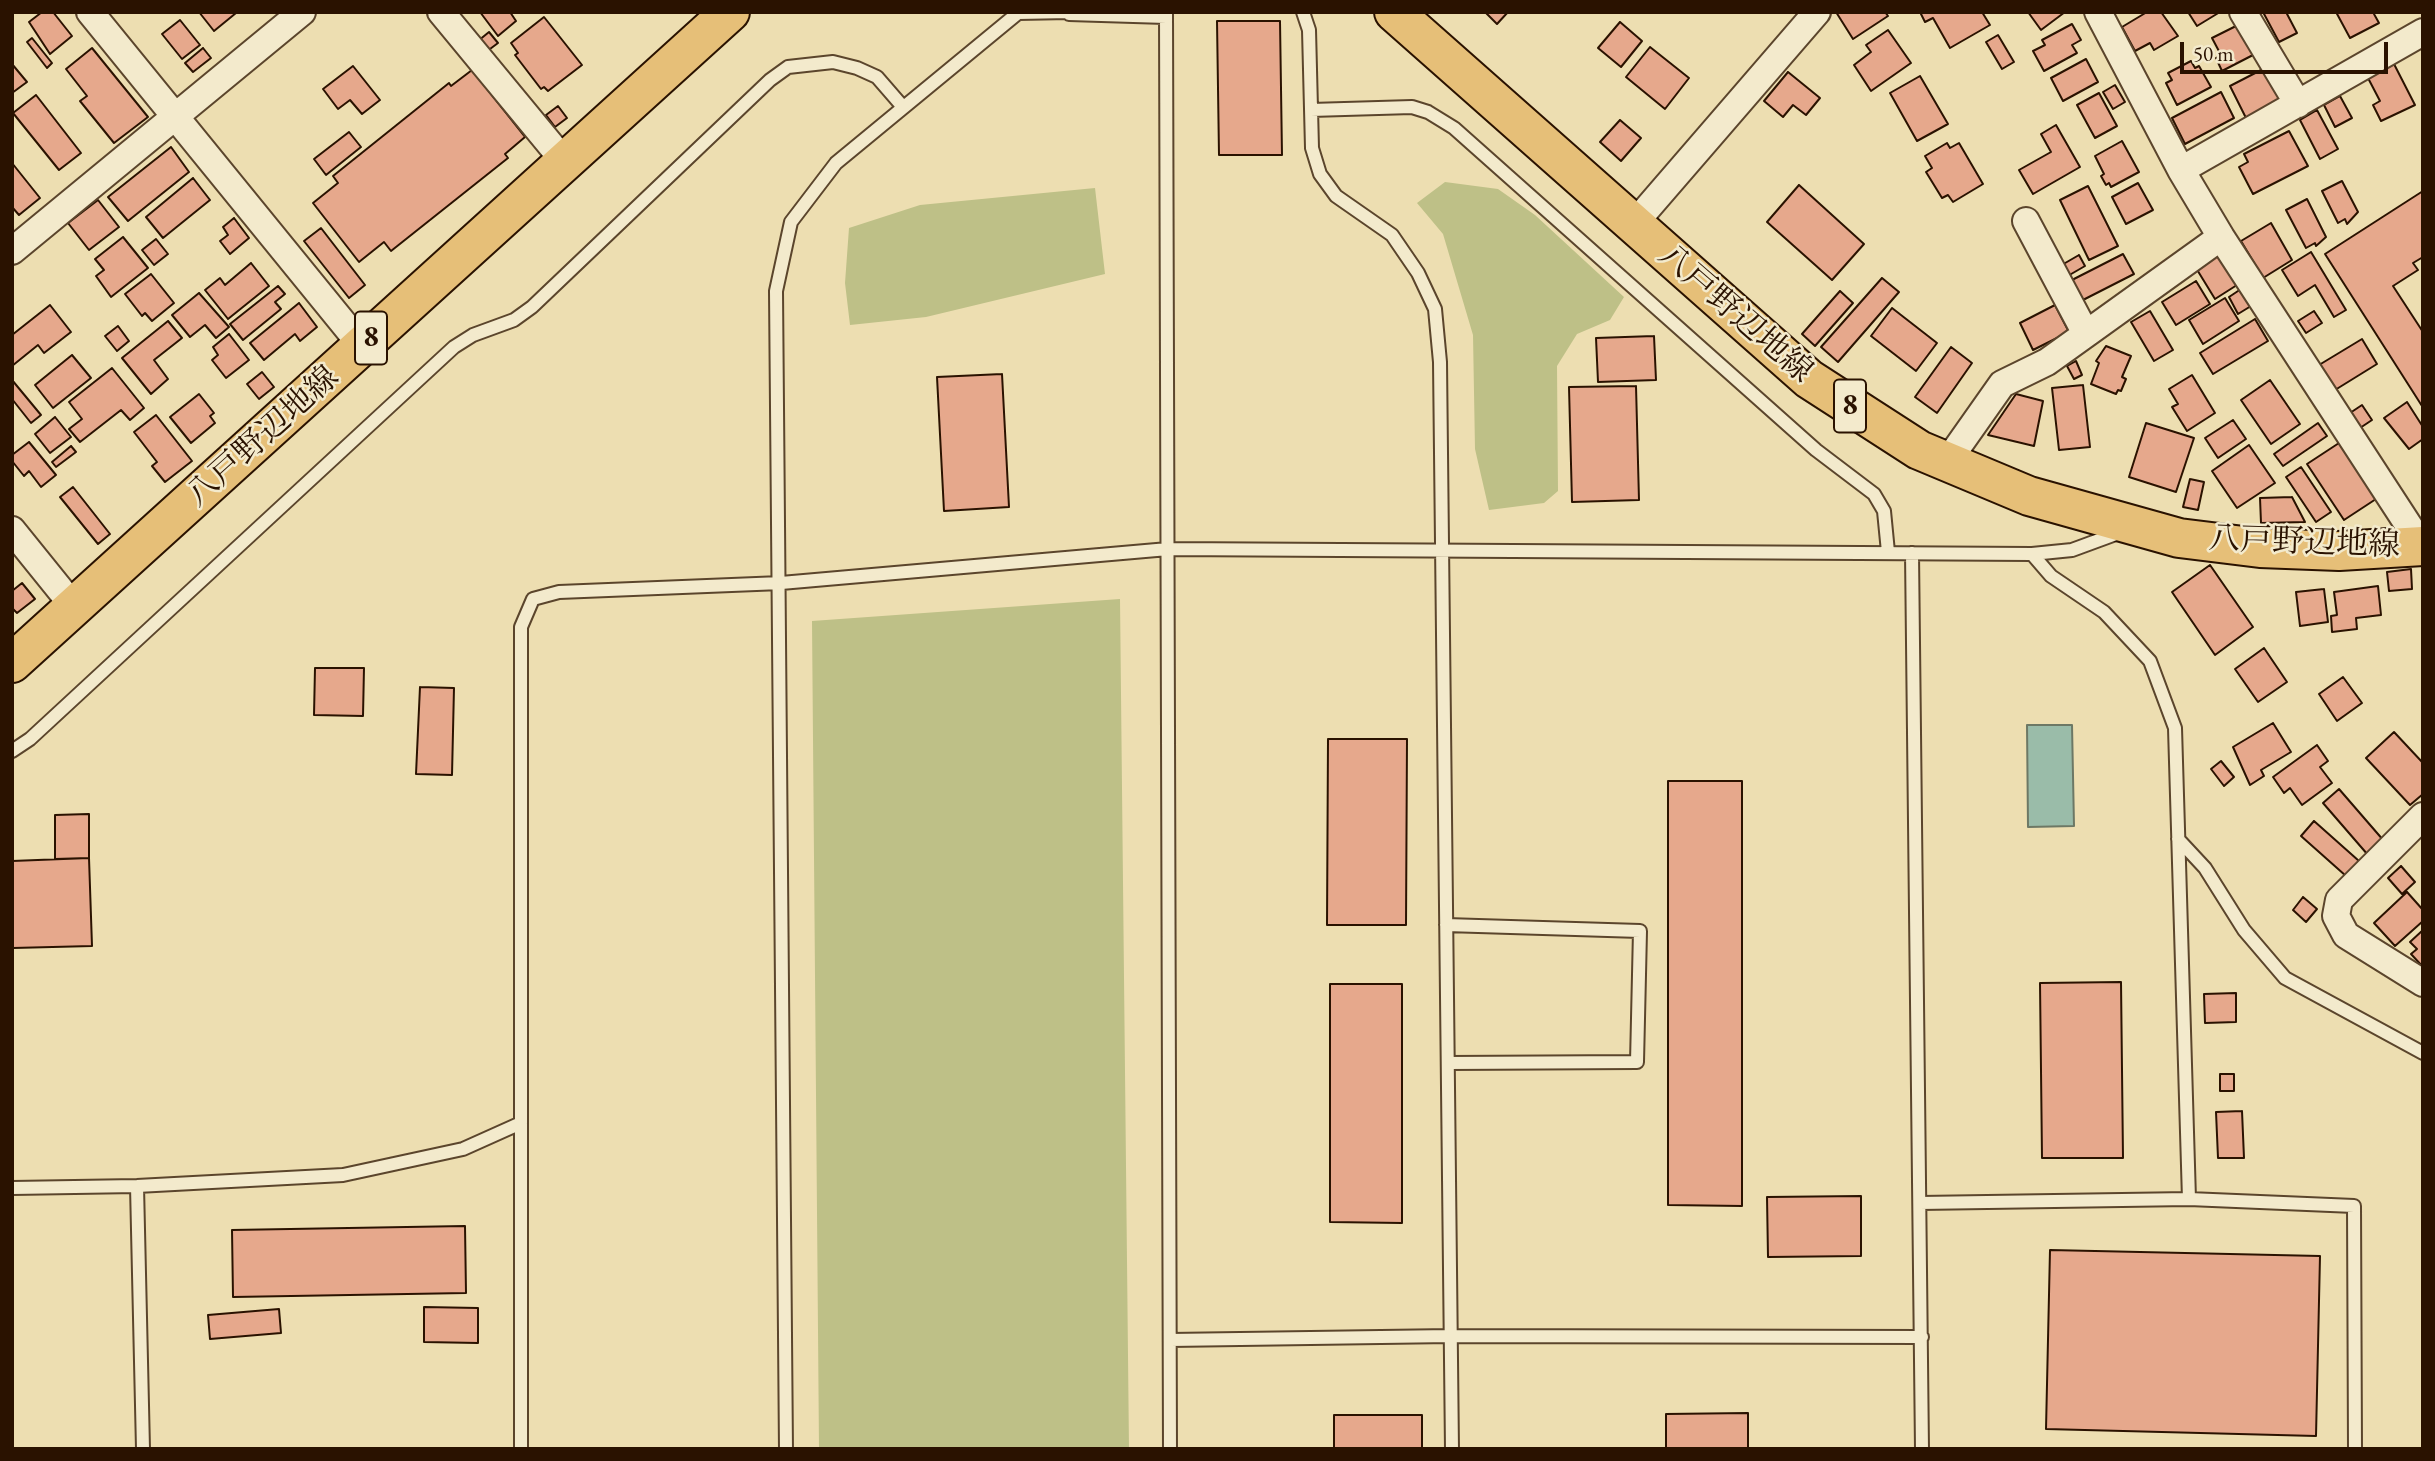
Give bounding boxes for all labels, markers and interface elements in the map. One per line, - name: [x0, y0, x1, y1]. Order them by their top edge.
- scale bar: [2183, 28, 2391, 72]
- text: 50 m: [2193, 40, 2234, 67]
- street label: 八戸野辺地線: [1650, 237, 1820, 391]
- road number: 8: [355, 312, 387, 364]
- street label: 八戸野辺地線: [179, 358, 347, 516]
- road number: 8: [1834, 380, 1866, 432]
- street label: 八戸野辺地線: [2207, 520, 2401, 566]

